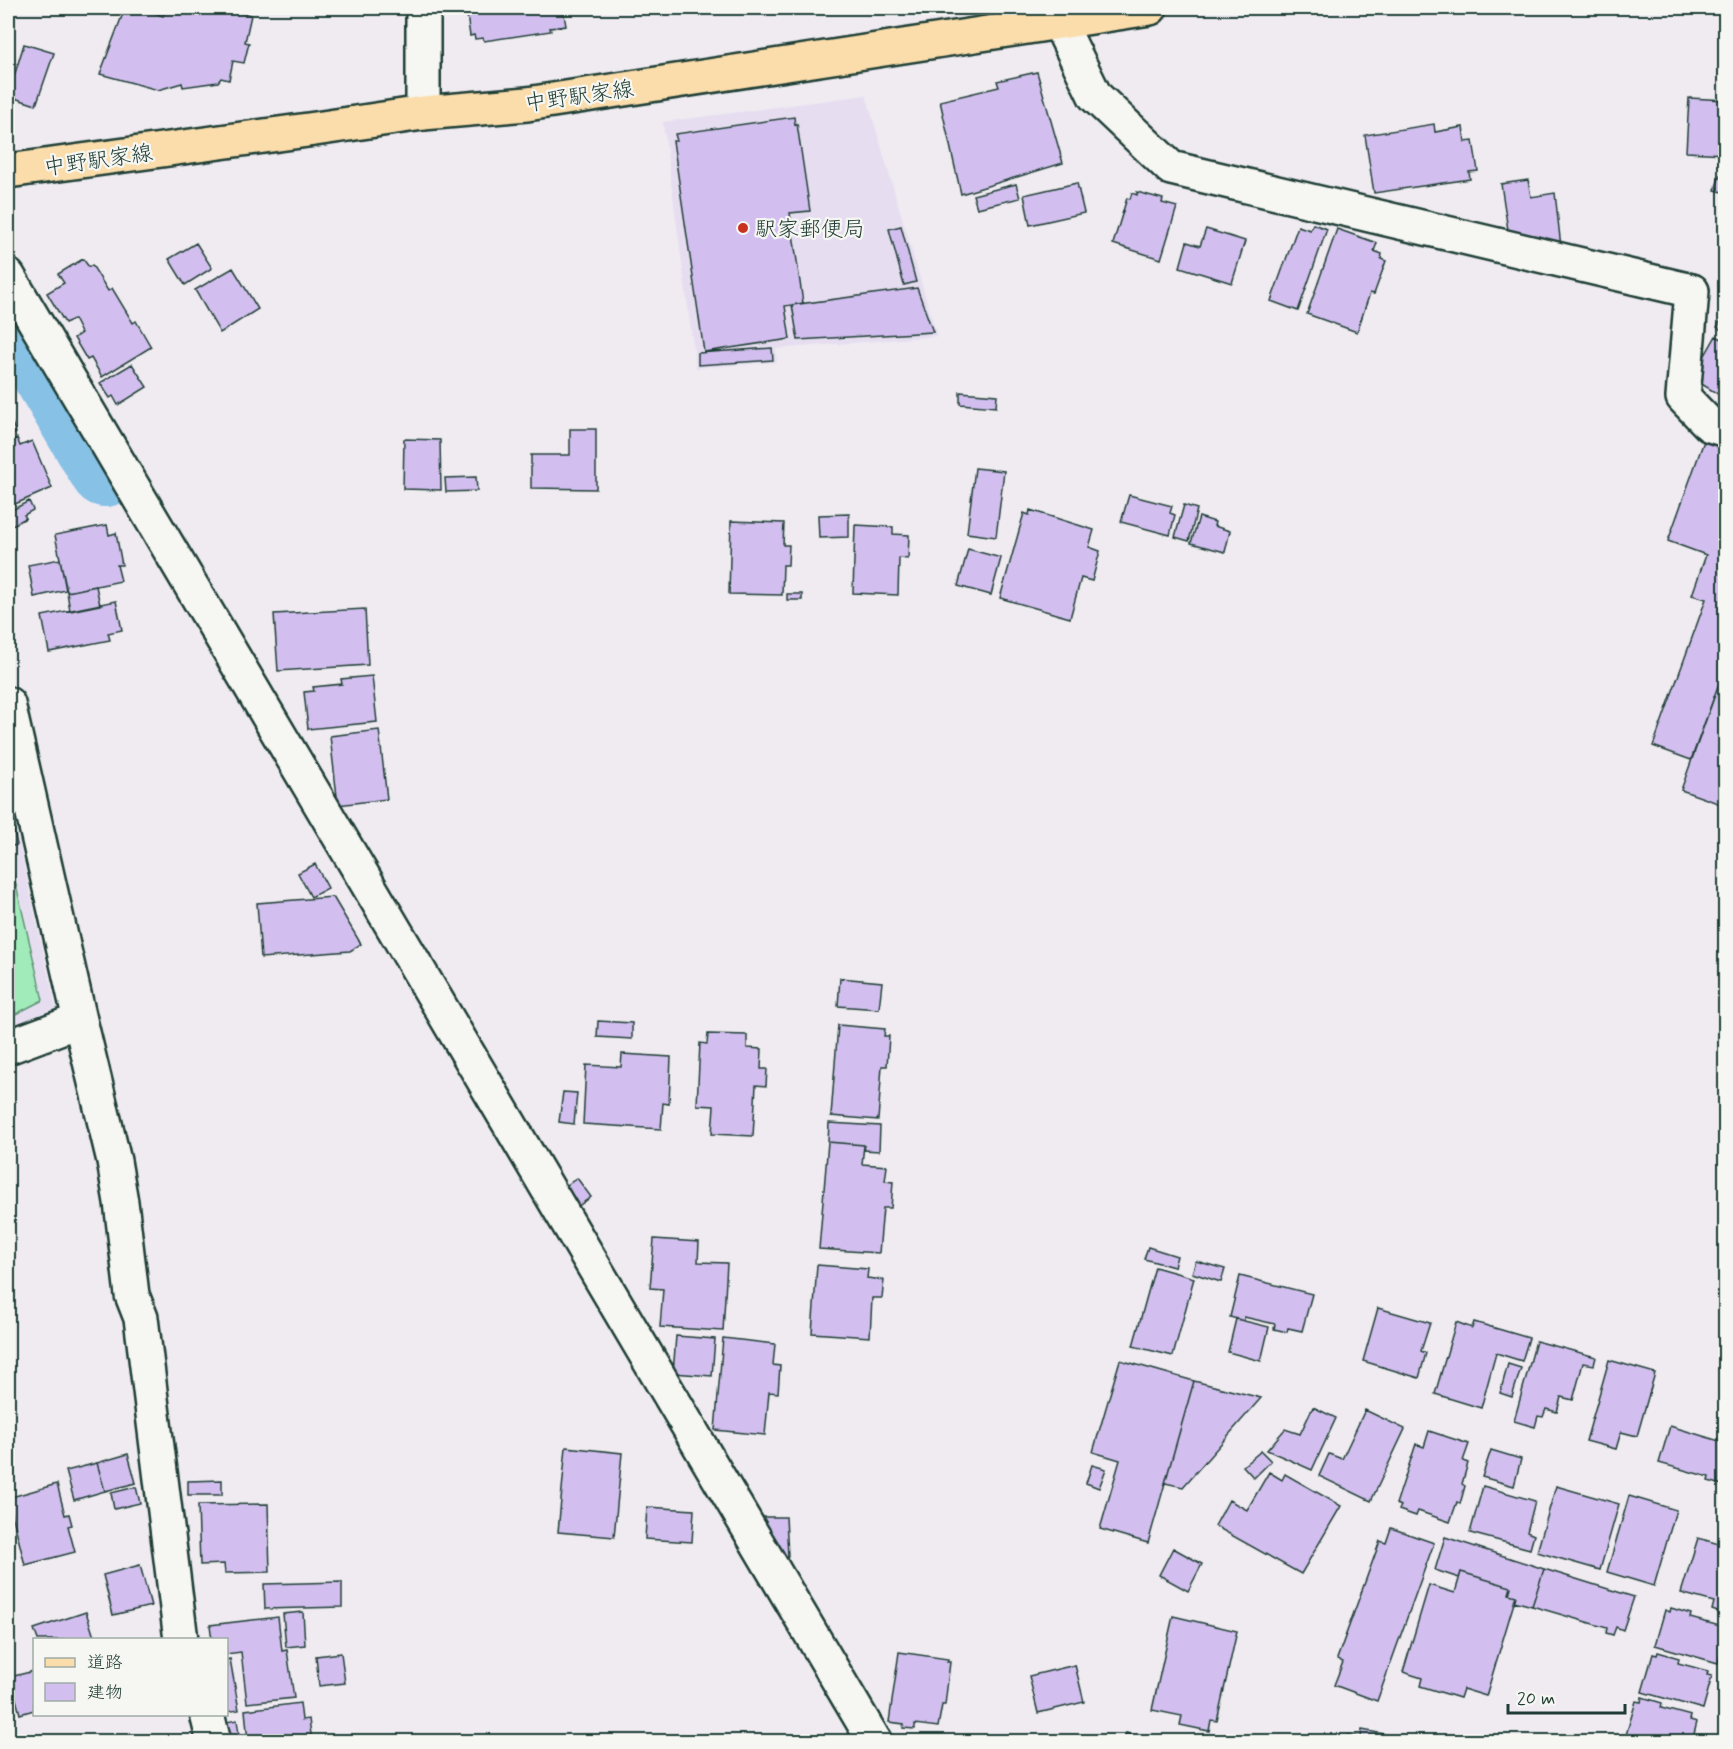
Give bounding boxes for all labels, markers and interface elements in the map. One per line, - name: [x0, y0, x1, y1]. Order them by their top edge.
- street label: 中野駅家線: [523, 75, 636, 118]
- street label: 中野駅家線: [42, 139, 155, 182]
- place label: 駅家郵便局: [755, 216, 865, 244]
- marker: 駅家郵便局: [736, 221, 750, 235]
- legend: [33, 1638, 228, 1716]
- text: 道路: [87, 1651, 123, 1675]
- scale bar: [1508, 1677, 1625, 1715]
- text: 建物: [87, 1681, 123, 1705]
- text: 20 m: [1517, 1687, 1555, 1711]

